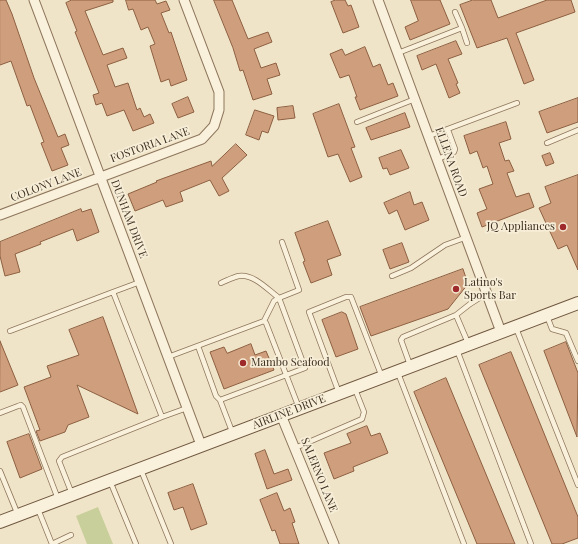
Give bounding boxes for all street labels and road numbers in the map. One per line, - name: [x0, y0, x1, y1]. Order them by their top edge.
- street label: FOSTORIA LANE: [109, 125, 191, 165]
- street label: ELLENA ROAD: [432, 125, 470, 199]
- street label: COLONY LANE: [9, 165, 83, 205]
- street label: DUNHAM DRIVE: [108, 178, 150, 260]
- street label: AIRLINE DRIVE: [251, 392, 327, 432]
- street label: SALERNO LANE: [298, 436, 340, 514]

